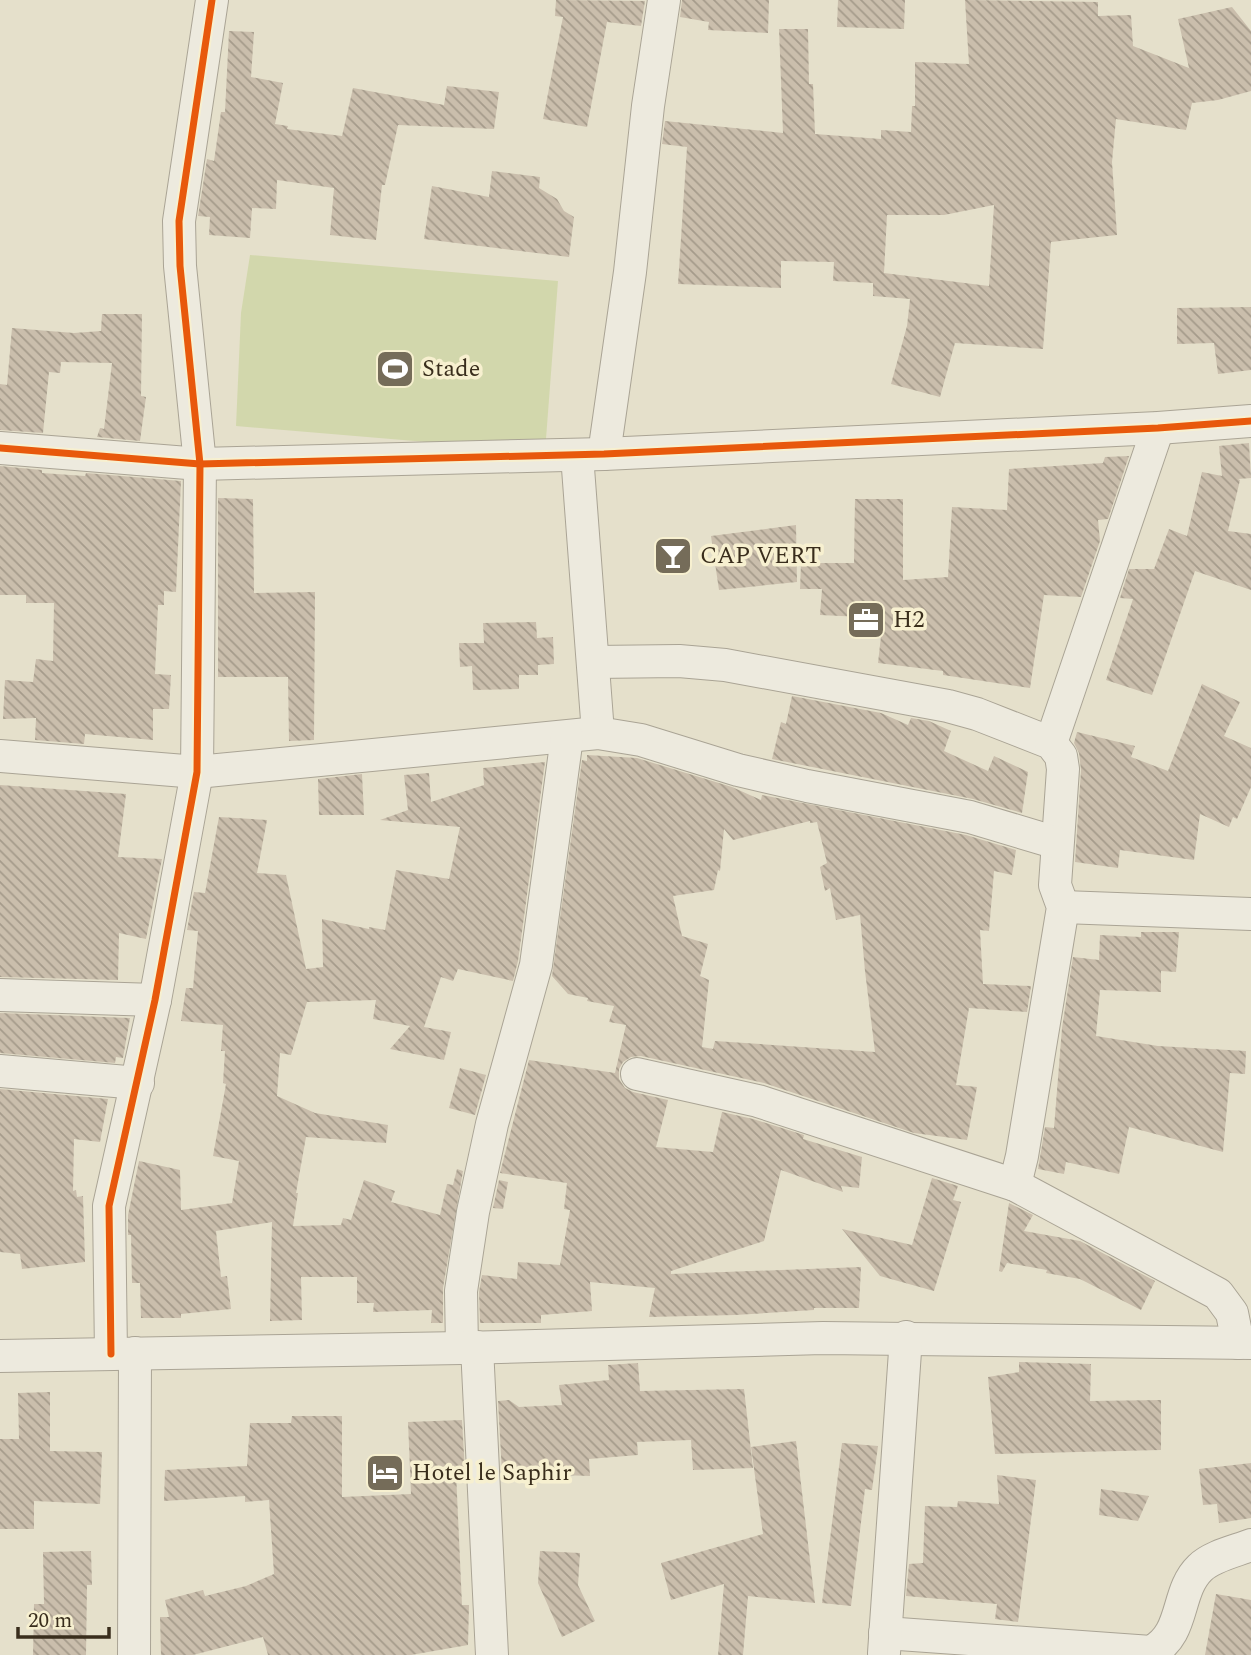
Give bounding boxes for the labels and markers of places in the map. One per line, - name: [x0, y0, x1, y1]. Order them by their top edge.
- sports icon: Stade: [374, 348, 416, 390]
- place label: Stade: [422, 351, 480, 387]
- bar icon: CAP VERT: [652, 535, 694, 577]
- place label: CAP VERT: [700, 538, 821, 574]
- office icon: H2: [845, 599, 887, 641]
- place label: H2: [893, 602, 924, 638]
- hotel icon: Hotel le Saphir: [364, 1452, 406, 1494]
- place label: Hotel le Saphir: [412, 1455, 572, 1491]

